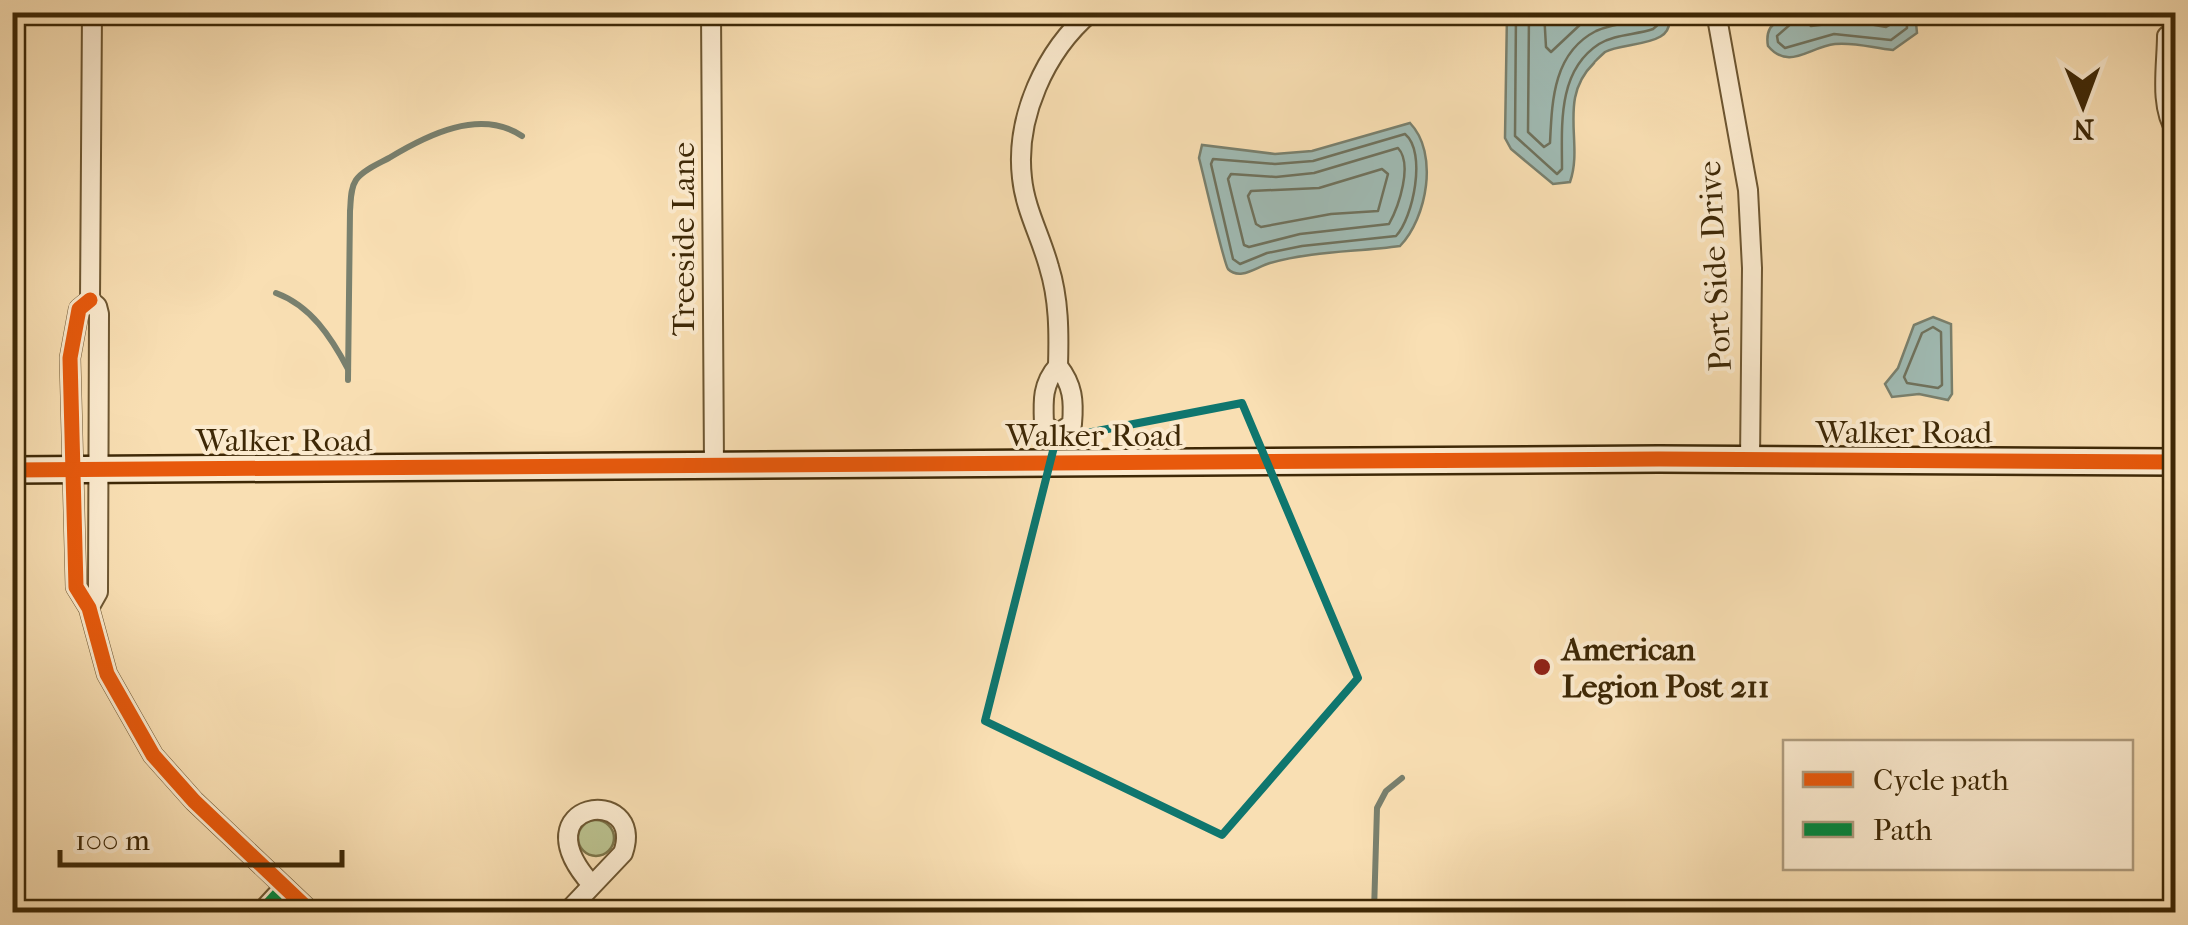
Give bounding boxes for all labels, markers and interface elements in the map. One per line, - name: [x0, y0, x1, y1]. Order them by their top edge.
- north arrow: [2033, 55, 2133, 155]
- text: N: [2072, 113, 2094, 146]
- street label: Treeside Lane: [665, 142, 702, 336]
- street label: Port Side Drive: [1691, 160, 1739, 372]
- street label: Walker Road: [1815, 414, 1993, 451]
- street label: Walker Road: [1005, 417, 1183, 454]
- street label: Walker Road: [195, 422, 373, 459]
- place label: American Legion Post 211: [1560, 631, 1769, 705]
- marker: American Legion Post 211: [1531, 656, 1553, 678]
- legend: [1783, 740, 2133, 870]
- text: Cycle path: [1873, 763, 2009, 798]
- scale bar: [60, 805, 342, 867]
- text: Path: [1873, 813, 1932, 848]
- text: 100 m: [75, 823, 150, 858]

